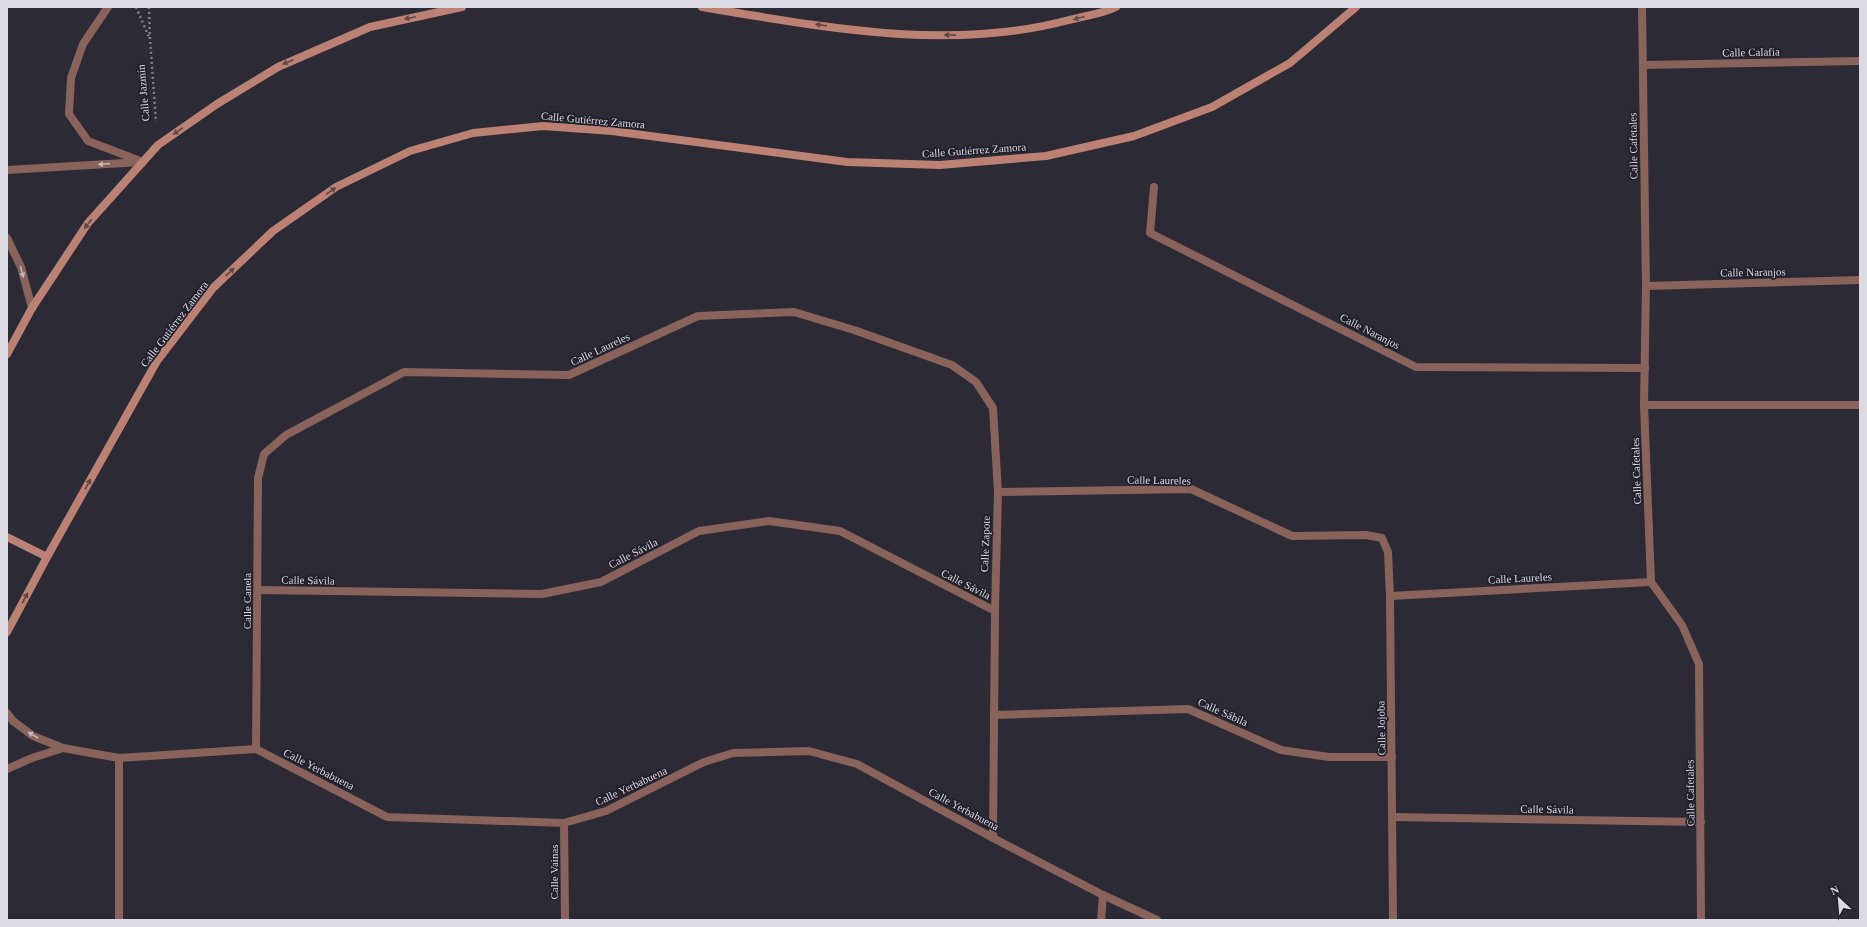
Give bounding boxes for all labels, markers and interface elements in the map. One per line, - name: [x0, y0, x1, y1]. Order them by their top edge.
- one-way arrow: [1072, 15, 1085, 21]
- one-way arrow: [404, 16, 416, 22]
- one-way arrow: [815, 22, 827, 28]
- one-way arrow: [943, 32, 956, 38]
- street label: Calle Calafia: [1722, 45, 1780, 59]
- one-way arrow: [282, 60, 294, 66]
- street label: Calle Jazmín: [134, 64, 151, 122]
- street label: Calle Gutiérrez Zamora: [540, 109, 646, 131]
- street label: Calle Cafetales: [1626, 112, 1640, 180]
- one-way arrow: [173, 127, 183, 135]
- street label: Calle Gutiérrez Zamora: [921, 140, 1027, 160]
- one-way arrow: [98, 161, 110, 168]
- one-way arrow: [326, 187, 336, 195]
- one-way arrow: [84, 219, 92, 230]
- street label: Calle Naranjos: [1720, 265, 1786, 279]
- one-way arrow: [19, 266, 25, 278]
- one-way arrow: [225, 267, 235, 277]
- street label: Calle Gutiérrez Zamora: [138, 279, 210, 369]
- street label: Calle Naranjos: [1338, 311, 1402, 351]
- street label: Calle Laureles: [569, 330, 631, 368]
- street label: Calle Cafetales: [1629, 437, 1643, 505]
- street label: Calle Laureles: [1127, 473, 1191, 487]
- one-way arrow: [84, 478, 91, 490]
- street label: Calle Zapote: [978, 515, 992, 572]
- street label: Calle Sávila: [606, 535, 660, 570]
- street label: Calle Sávila: [939, 567, 993, 602]
- street label: Calle Laureles: [1488, 570, 1552, 586]
- street label: Calle Canela: [241, 573, 253, 629]
- street label: Calle Sávila: [281, 574, 335, 586]
- one-way arrow: [22, 592, 28, 603]
- street label: Calle Sábila: [1196, 696, 1250, 728]
- street label: Calle Jojoba: [1375, 700, 1387, 755]
- one-way arrow: [27, 731, 39, 738]
- street label: Calle Yerbabuena: [282, 746, 356, 792]
- street label: Calle Cafetales: [1683, 759, 1697, 827]
- street label: Calle Yerbabuena: [593, 764, 669, 808]
- street label: Calle Yerbabuena: [927, 785, 1001, 833]
- street label: Calle Sávila: [1520, 803, 1574, 815]
- street label: Calle Vainas: [548, 844, 560, 900]
- north arrow: [1819, 879, 1859, 919]
- text: N: [1828, 883, 1841, 897]

